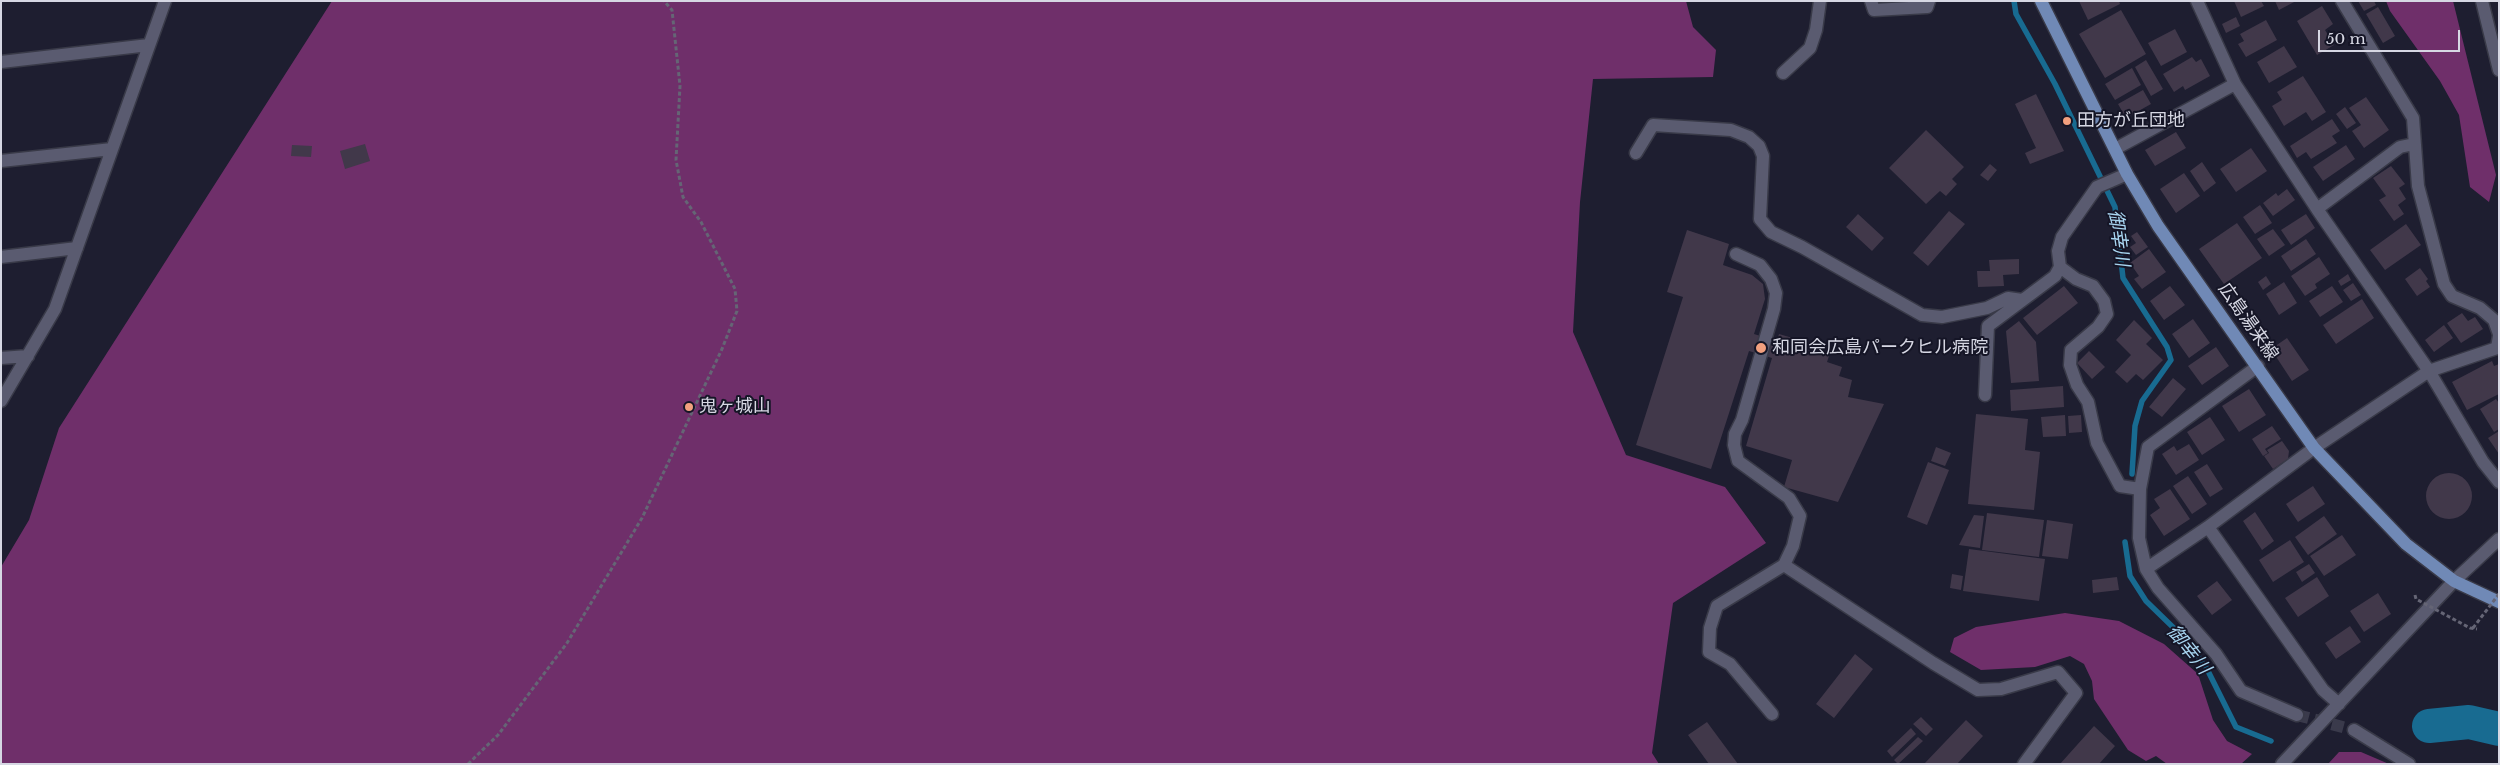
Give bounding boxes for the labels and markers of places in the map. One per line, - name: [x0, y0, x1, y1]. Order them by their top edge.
- place label: 田方が丘団地: [2077, 110, 2185, 132]
- marker: 田方が丘団地: [2061, 115, 2073, 127]
- place label: 和同会広島パークヒル病院: [1772, 337, 1988, 359]
- marker: 和同会広島パークヒル病院: [1754, 341, 1768, 355]
- place label: 鬼ヶ城山: [699, 396, 771, 418]
- marker: 鬼ヶ城山: [683, 401, 695, 413]

